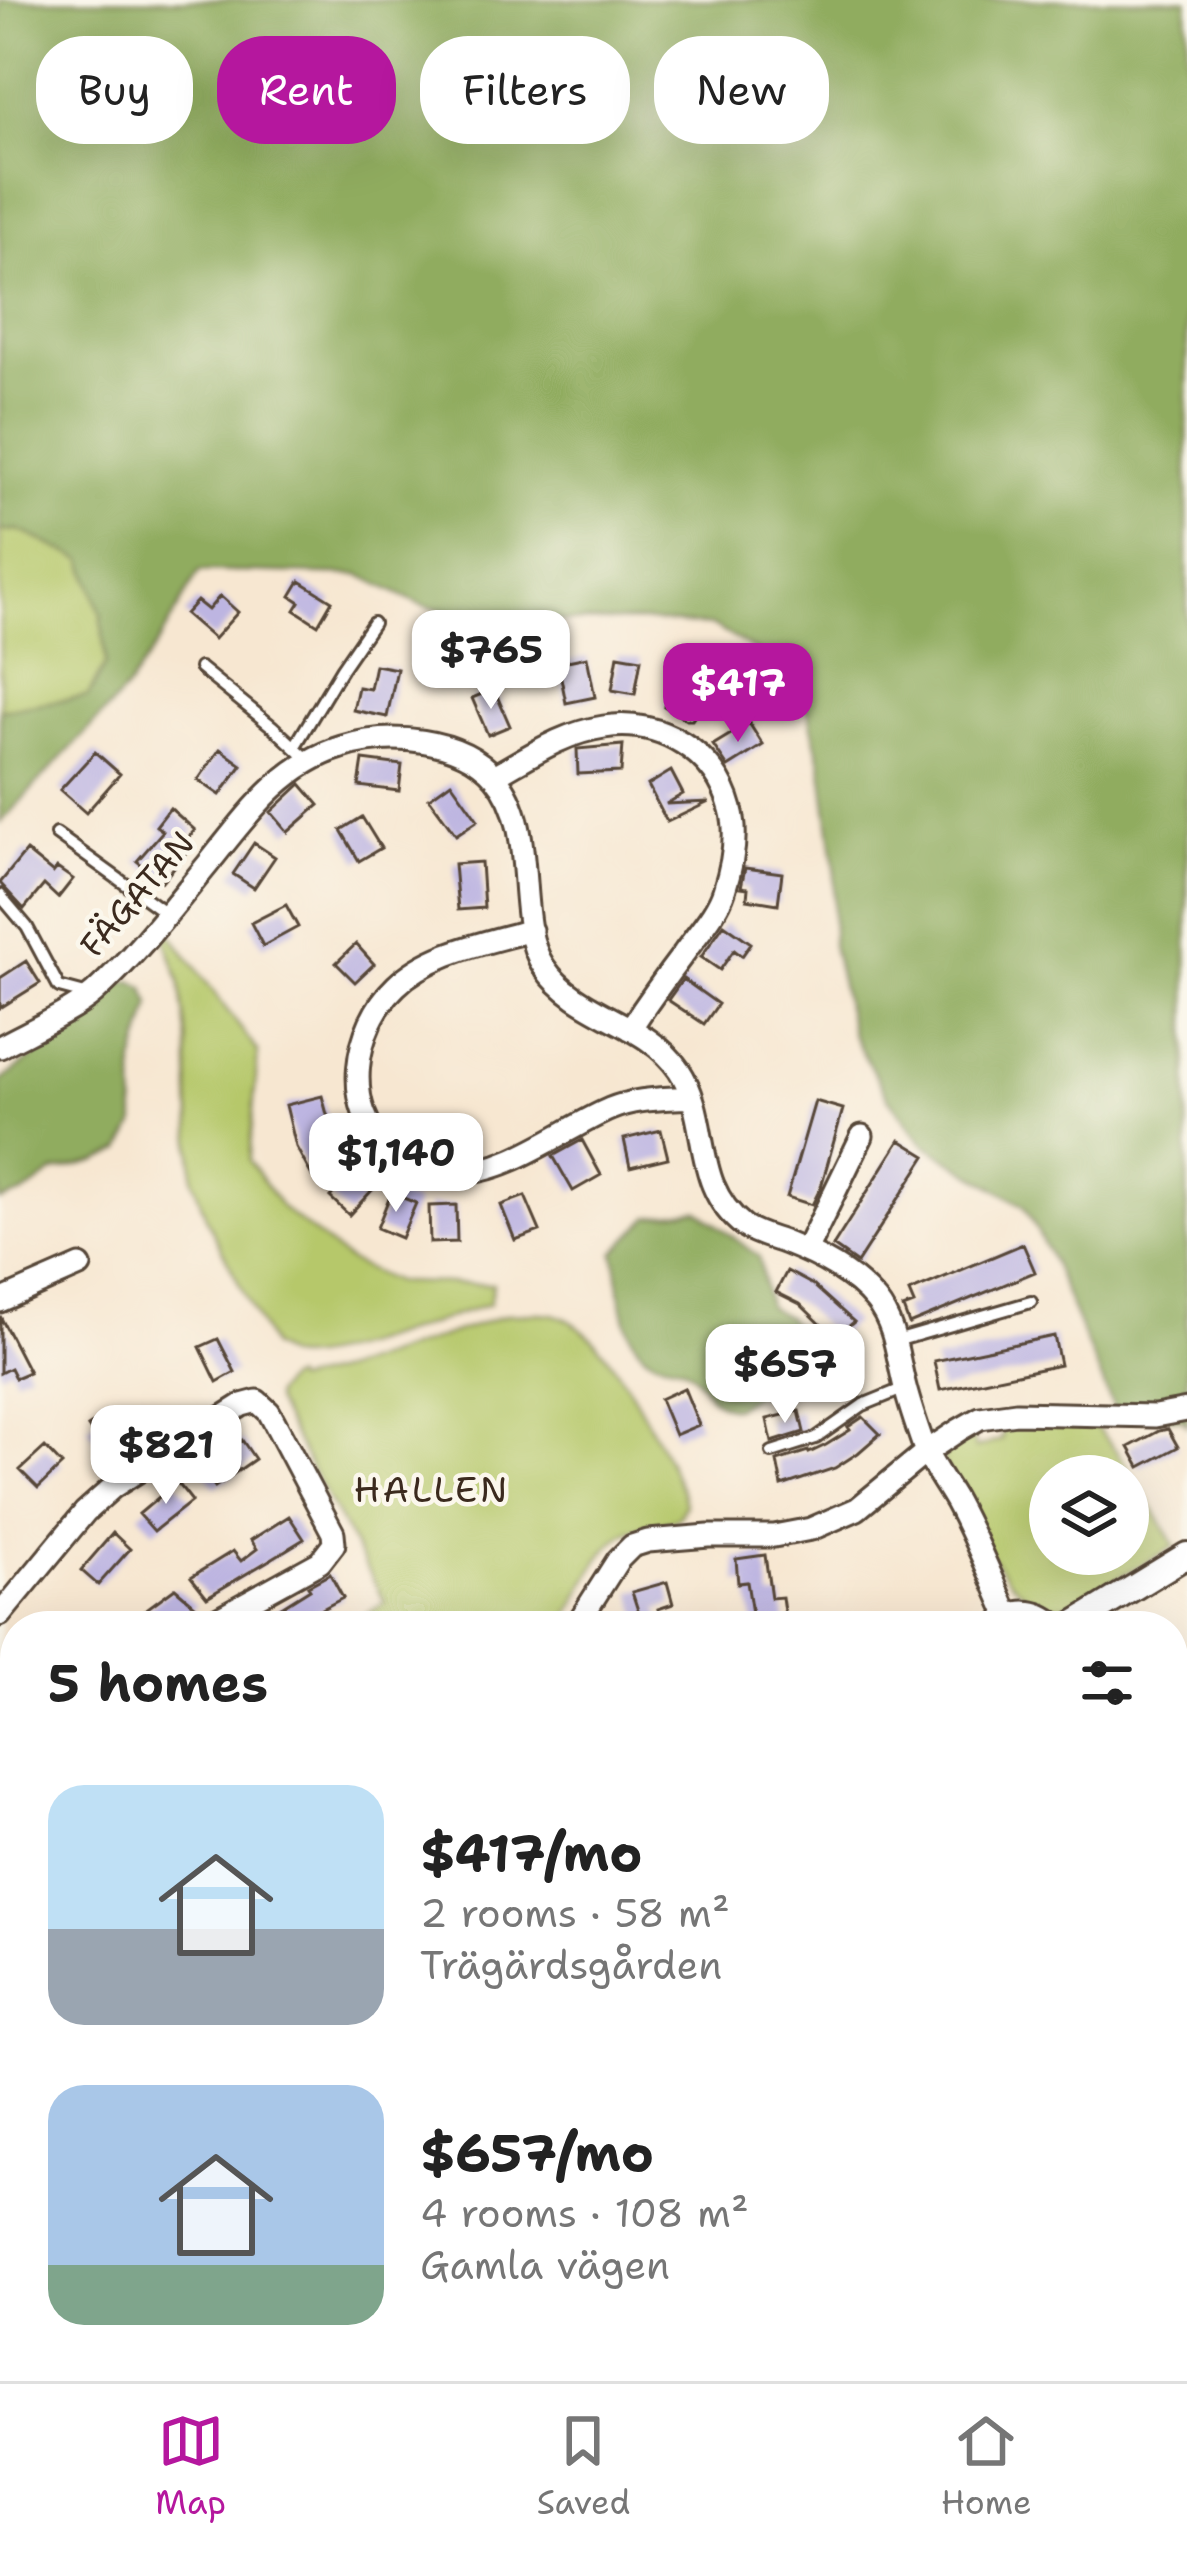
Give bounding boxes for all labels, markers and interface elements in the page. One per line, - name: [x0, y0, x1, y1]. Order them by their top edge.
- chip: Buy: [36, 36, 193, 144]
- chip: Rent: [217, 36, 396, 144]
- chip: Filters: [420, 36, 630, 144]
- chip: New: [654, 36, 829, 144]
- pin: $765: [420, 610, 562, 712]
- text: $765: [439, 623, 543, 675]
- pin: $417: [667, 643, 809, 745]
- text: $417: [690, 656, 786, 708]
- street label: FÄGATAN: [70, 822, 204, 966]
- pin: $1,140: [298, 1113, 494, 1215]
- text: $1,140: [336, 1126, 456, 1178]
- pin: $657: [714, 1324, 856, 1426]
- text: $657: [733, 1337, 837, 1389]
- pin: $821: [95, 1405, 237, 1507]
- text: $821: [118, 1418, 214, 1470]
- map controls: [1029, 1455, 1149, 1575]
- button: layers: [1029, 1455, 1149, 1575]
- district label: HALLEN: [354, 1465, 510, 1514]
- text: 5 homes: [48, 1649, 268, 1717]
- icon: filters: [1074, 1650, 1140, 1716]
- text: $417/mo: [420, 1819, 642, 1887]
- icon: home: [144, 1833, 288, 1977]
- text: 2 rooms · 58 m²: [420, 1887, 730, 1939]
- text: Trägärdsgården: [420, 1939, 722, 1991]
- text: $657/mo: [420, 2119, 654, 2187]
- icon: home: [144, 2133, 288, 2277]
- text: 4 rooms · 108 m²: [420, 2187, 749, 2239]
- text: Gamla vägen: [420, 2239, 670, 2291]
- tab: Map: [155, 2408, 226, 2525]
- tab: Saved: [537, 2408, 630, 2525]
- tab: Home: [941, 2408, 1032, 2525]

